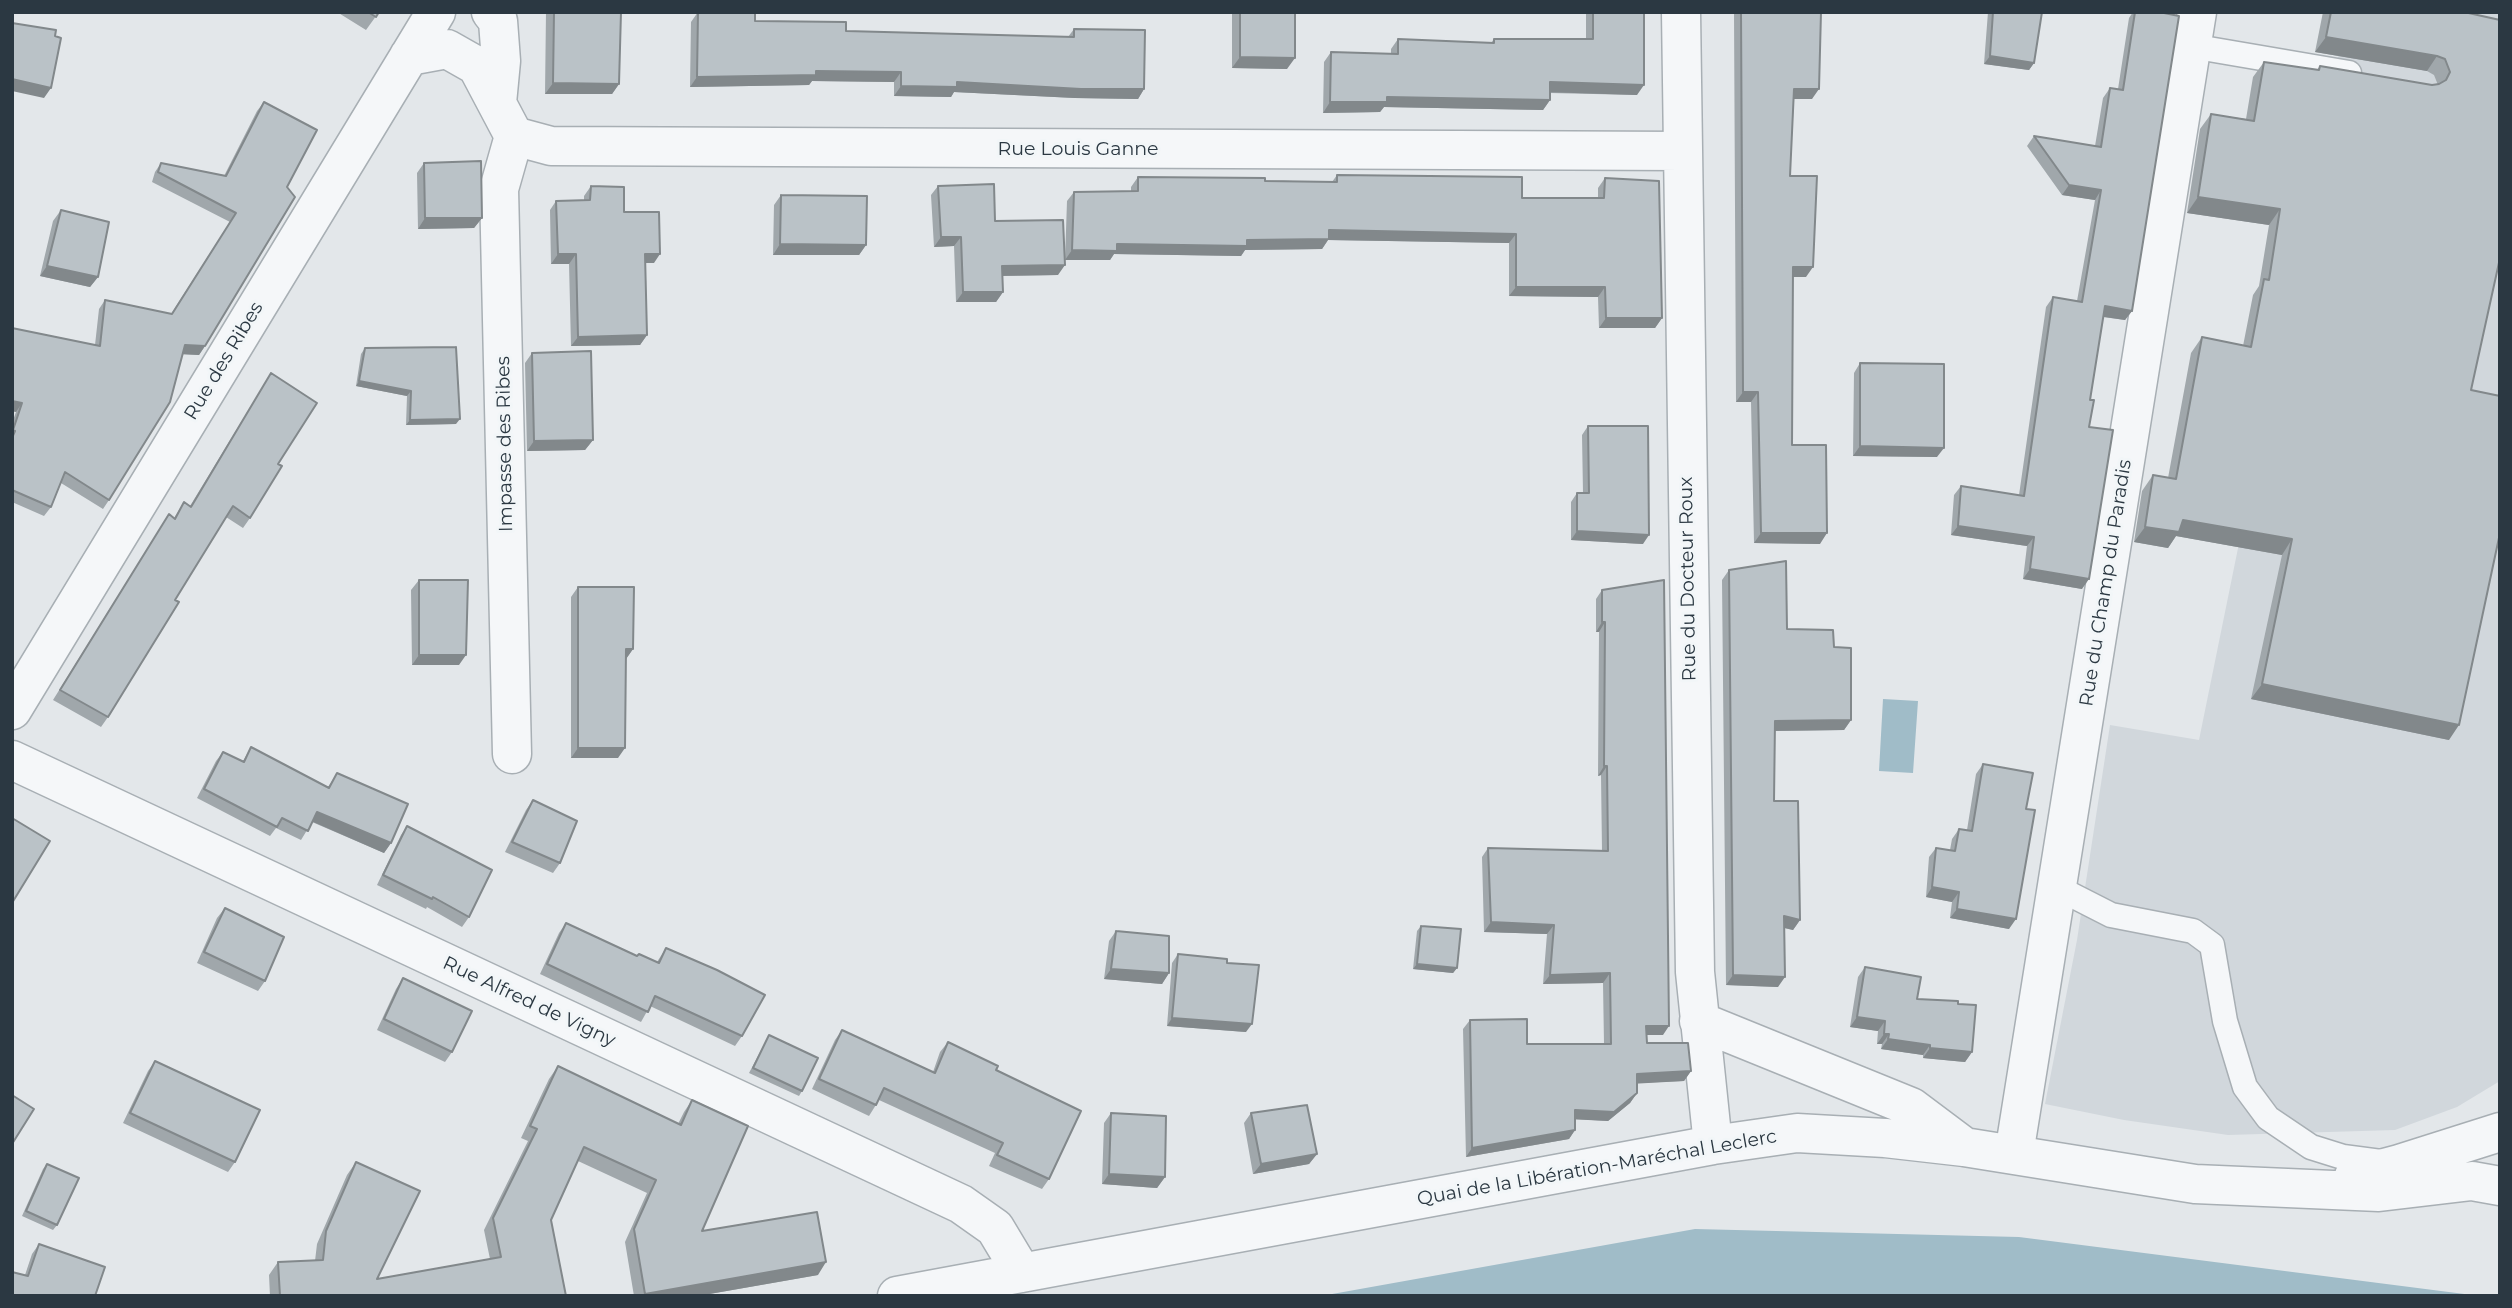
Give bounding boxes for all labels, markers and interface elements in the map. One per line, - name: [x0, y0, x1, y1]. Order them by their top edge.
- street label: Rue Louis Ganne: [997, 138, 1159, 160]
- street label: Rue des Ribes: [180, 298, 268, 424]
- street label: Impasse des Ribes: [492, 356, 518, 532]
- street label: Rue du Champ du Paradis: [2075, 458, 2137, 708]
- street label: Rue du Docteur Roux: [1675, 476, 1701, 682]
- street label: Rue Alfred de Vigny: [439, 952, 619, 1052]
- street label: Quai de la Libération-Maréchal Leclerc: [1415, 1125, 1779, 1211]

